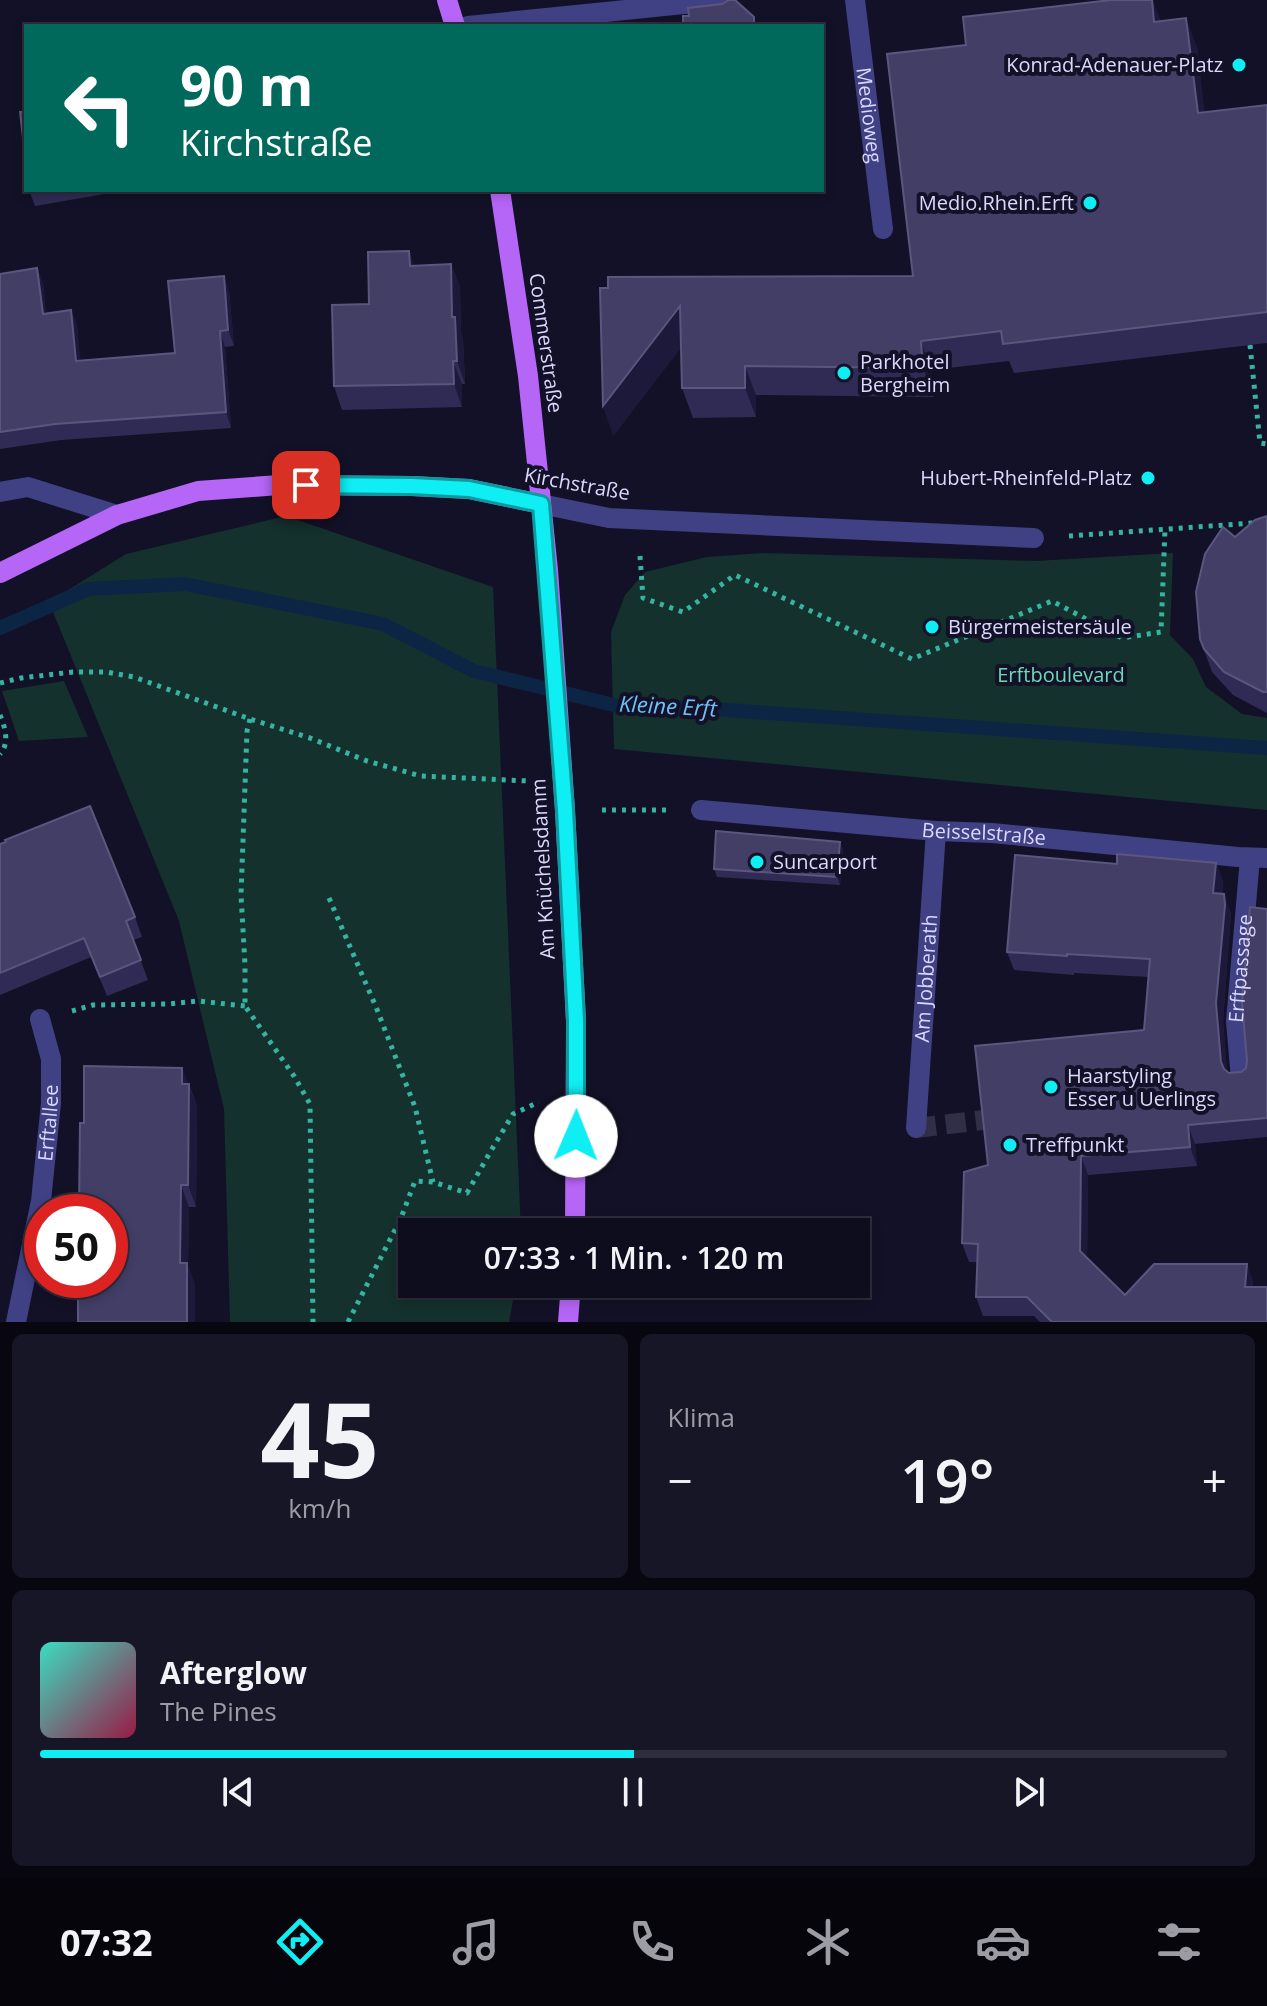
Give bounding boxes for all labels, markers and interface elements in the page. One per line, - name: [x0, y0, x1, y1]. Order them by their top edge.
- text: 90 m: [180, 46, 314, 122]
- place label: Konrad-Adenauer-Platz: [1006, 51, 1223, 78]
- icon: left: [48, 56, 152, 160]
- marker: Konrad-Adenauer-Platz: [1230, 56, 1248, 74]
- street label: Medioweg: [850, 66, 889, 165]
- text: Kirchstraße: [180, 118, 373, 167]
- place label: Medio.Rhein.Erft: [919, 189, 1074, 216]
- marker: Medio.Rhein.Erft: [1081, 194, 1099, 212]
- street label: Commerstraße: [523, 271, 570, 414]
- place label: Parkhotel Bergheim: [860, 348, 950, 398]
- marker: Parkhotel Bergheim: [835, 364, 853, 382]
- pin: [272, 451, 340, 519]
- street label: Kirchstraße: [522, 461, 632, 506]
- icon: arrive: [284, 463, 328, 507]
- place label: Hubert-Rheinfeld-Platz: [920, 464, 1132, 491]
- marker: Hubert-Rheinfeld-Platz: [1139, 469, 1157, 487]
- place label: Bürgermeistersäule: [948, 613, 1132, 640]
- marker: Bürgermeistersäule: [923, 618, 941, 636]
- park label: Erftboulevard: [997, 661, 1125, 688]
- water label: Kleine Erft: [618, 687, 718, 723]
- street label: Am Knüchelsdamm: [524, 778, 561, 960]
- street label: Beisselstraße: [921, 816, 1047, 851]
- place label: Suncarport: [773, 848, 877, 875]
- marker: Suncarport: [748, 853, 766, 871]
- street label: Am Jobberath: [908, 913, 943, 1043]
- street label: Erftpassage: [1222, 913, 1258, 1024]
- place label: Haarstyling Esser u Uerlings: [1067, 1062, 1216, 1112]
- marker: Haarstyling Esser u Uerlings: [1042, 1078, 1060, 1096]
- street label: Erftallee: [31, 1085, 64, 1163]
- position arrow: [534, 1094, 618, 1178]
- place label: Treffpunkt: [1026, 1131, 1124, 1158]
- marker: Treffpunkt: [1001, 1136, 1019, 1154]
- speed limit sign: 50: [24, 1194, 128, 1298]
- text: 07:33 · 1 Min. · 120 m: [484, 1237, 784, 1278]
- text: 45: [260, 1367, 379, 1508]
- text: Klima: [668, 1399, 735, 1435]
- text: 19°: [900, 1439, 994, 1521]
- text: −: [668, 1450, 693, 1510]
- text: +: [1202, 1450, 1227, 1510]
- text: km/h: [288, 1490, 351, 1526]
- text: Afterglow: [160, 1652, 307, 1693]
- text: The Pines: [160, 1693, 277, 1729]
- icon: previous: [216, 1770, 260, 1814]
- icon: pause: [611, 1770, 655, 1814]
- icon: next: [1007, 1770, 1051, 1814]
- icon: directions: [272, 1914, 328, 1970]
- icon: music: [448, 1914, 504, 1970]
- icon: phone: [624, 1914, 680, 1970]
- icon: climate: [800, 1914, 856, 1970]
- icon: car: [975, 1914, 1031, 1970]
- icon: filters: [1151, 1914, 1207, 1970]
- text: 07:32: [60, 1918, 152, 1967]

